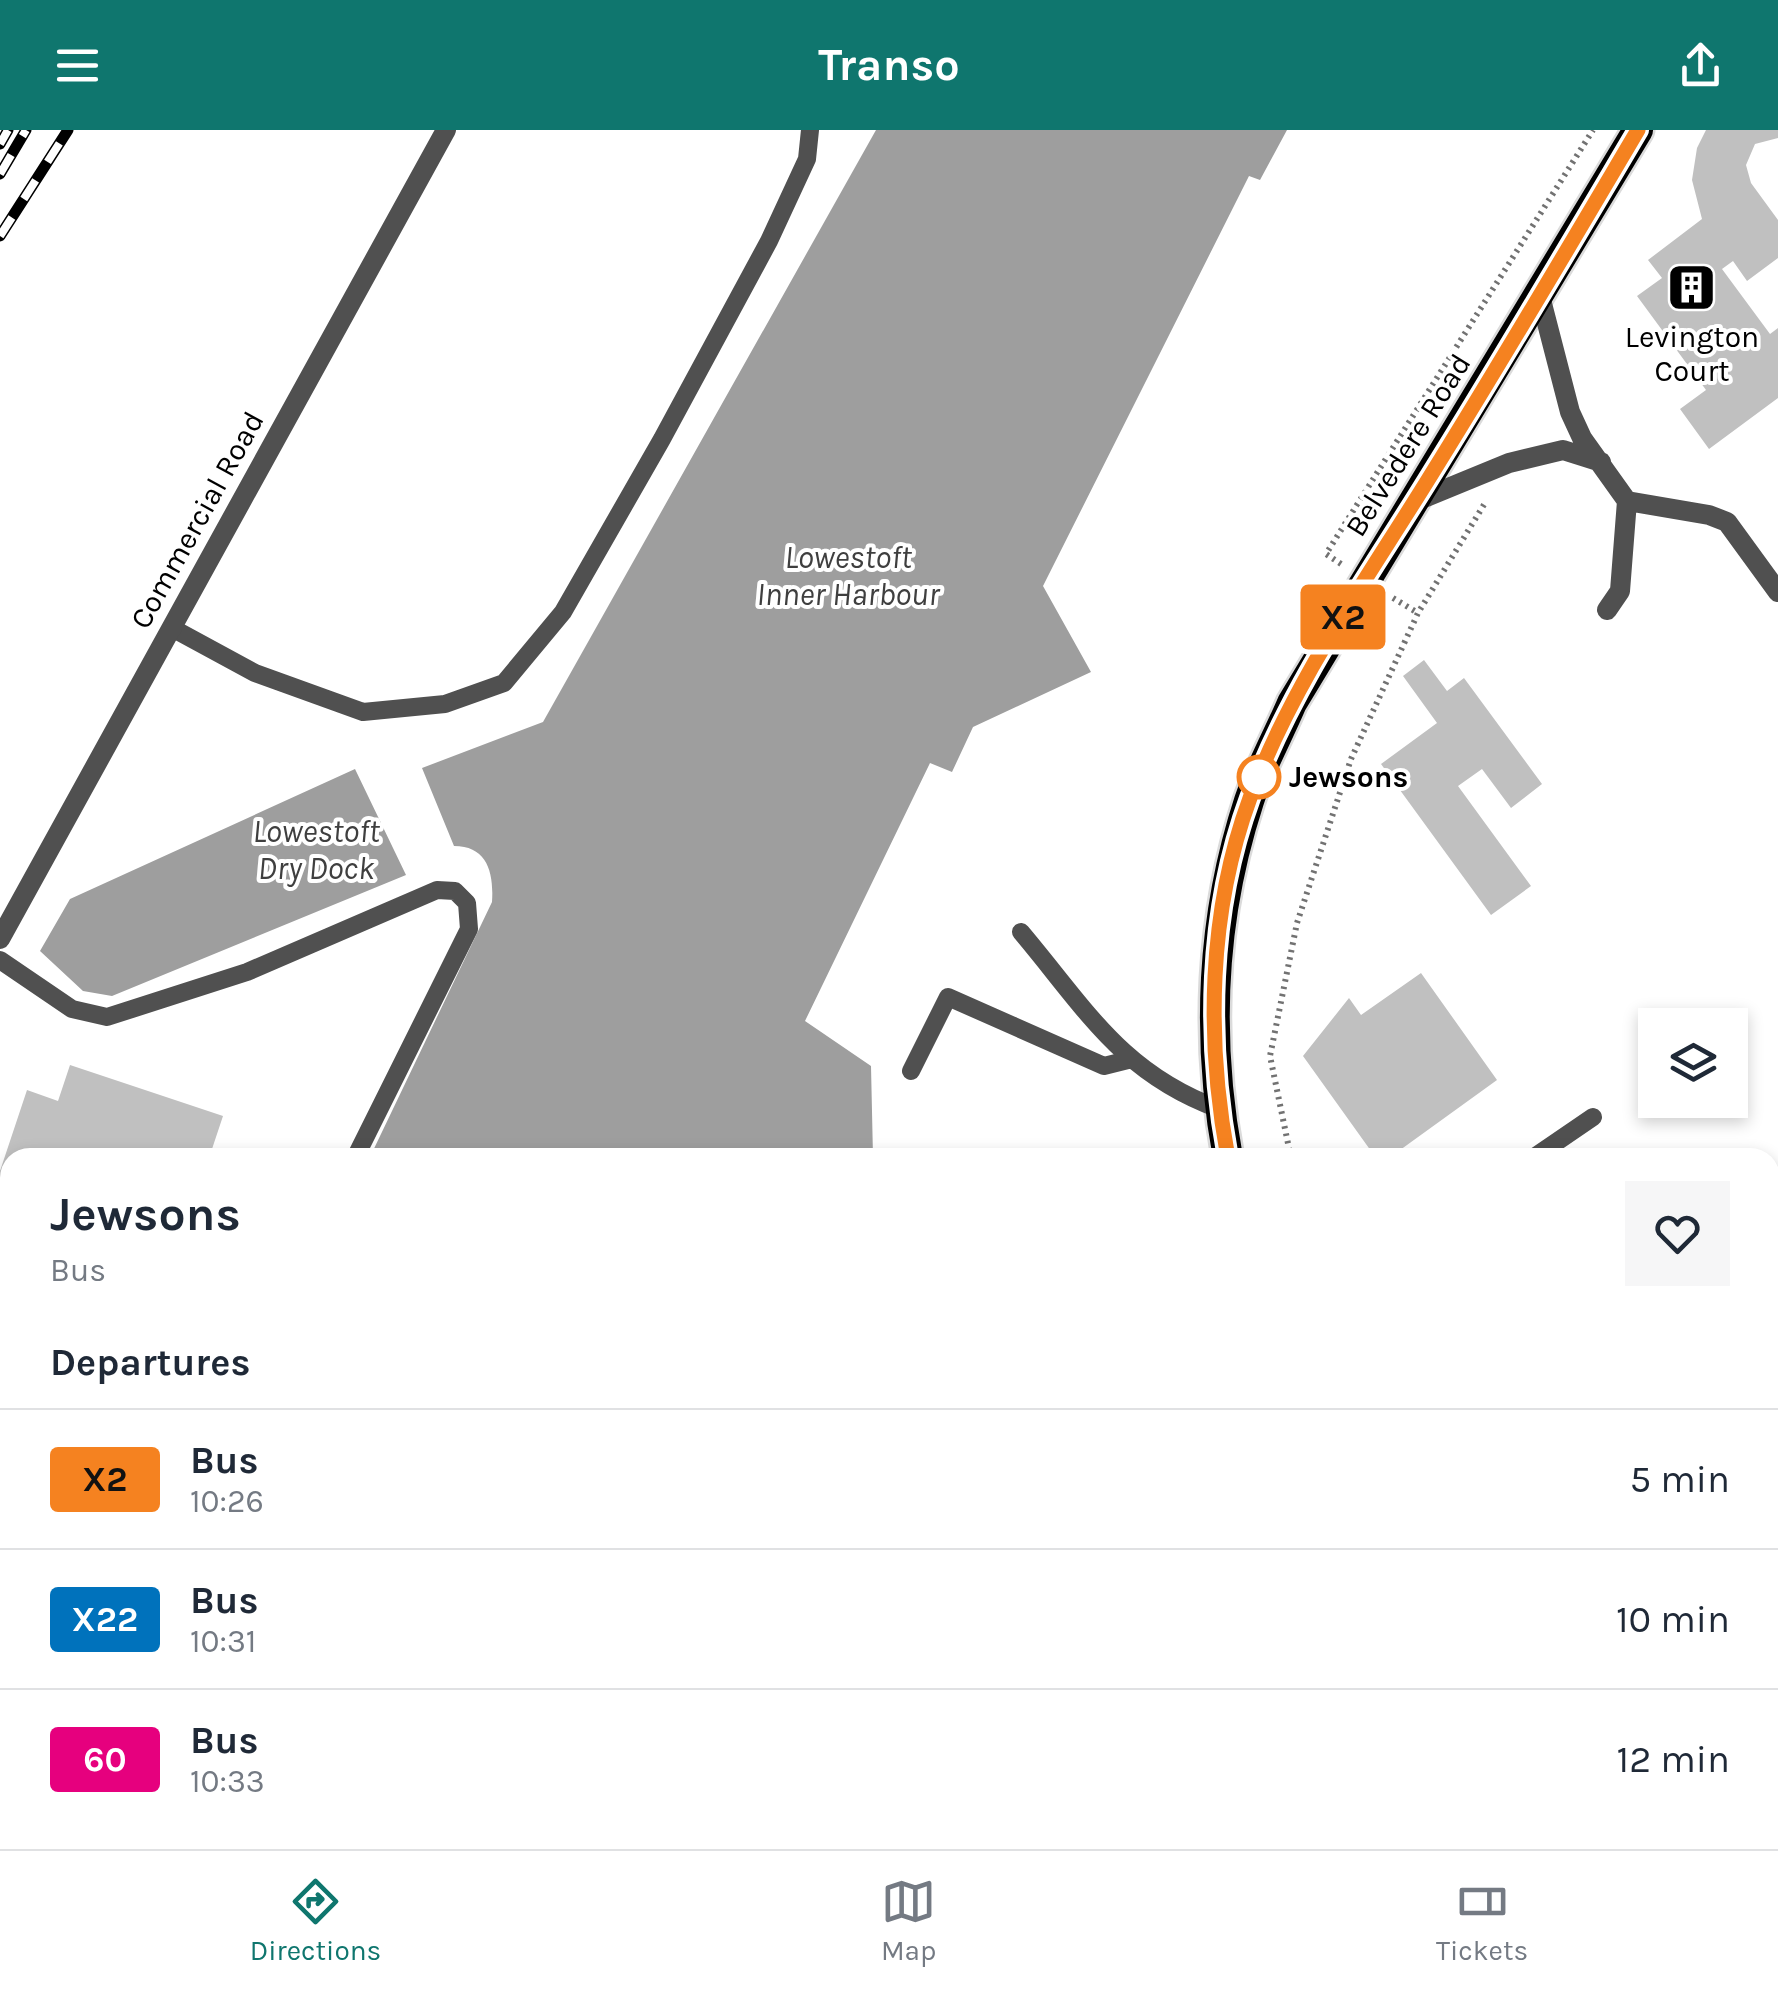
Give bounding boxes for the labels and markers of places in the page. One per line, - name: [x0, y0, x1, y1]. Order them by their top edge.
- building icon: Levington Court: [1666, 262, 1718, 314]
- place label: Levington Court: [1625, 319, 1759, 389]
- marker: Jewsons: [1238, 756, 1280, 798]
- place label: Jewsons: [1289, 759, 1408, 795]

